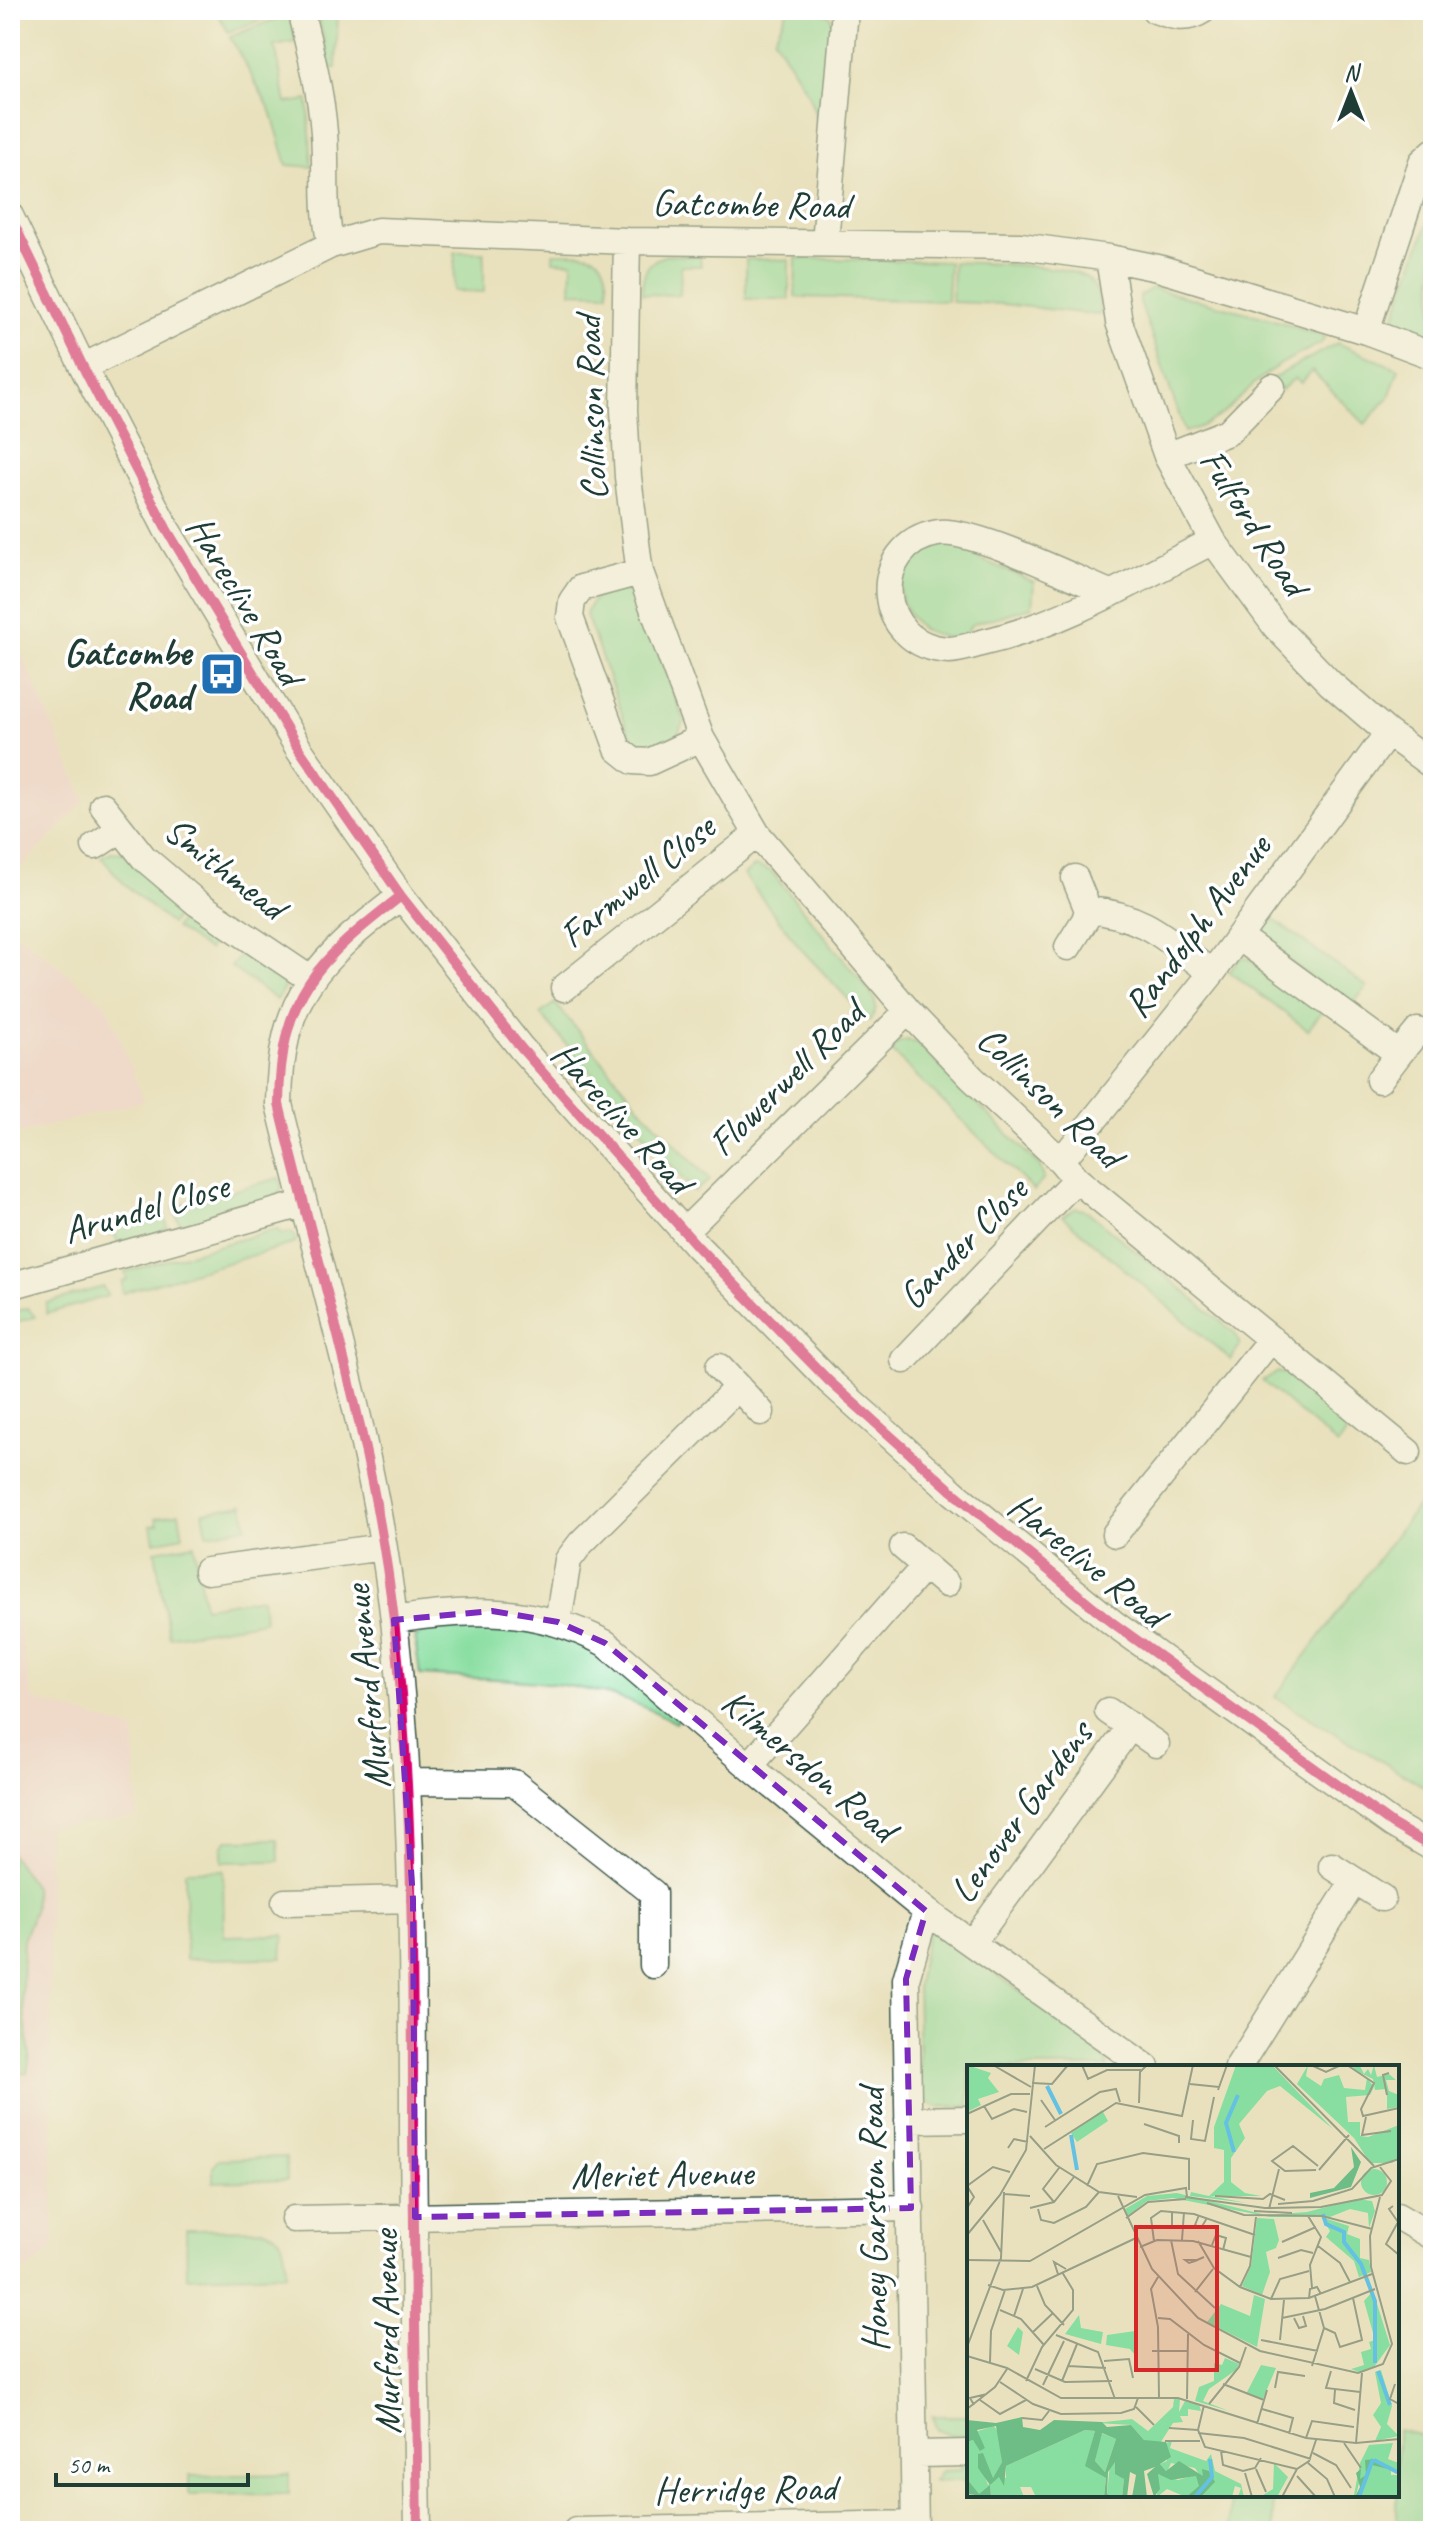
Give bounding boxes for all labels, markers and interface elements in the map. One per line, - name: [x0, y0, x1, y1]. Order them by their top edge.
- north arrow: [1311, 52, 1391, 132]
- text: N: [1344, 59, 1361, 87]
- street label: Gatcombe Road: [652, 179, 856, 229]
- street label: Collinson Road: [564, 310, 618, 501]
- street label: Fulford Road: [1189, 440, 1322, 609]
- street label: Hareclive Road: [176, 507, 317, 698]
- place label: Gatcombe Road: [64, 629, 198, 720]
- bus stop icon: Gatcombe Road: [198, 650, 246, 698]
- street label: Farmwell Close: [550, 802, 726, 958]
- street label: Smithmead: [155, 806, 300, 934]
- street label: Randolph Avenue: [1113, 823, 1283, 1027]
- street label: Flowerwell Road: [698, 986, 878, 1166]
- street label: Collinson Road: [967, 1016, 1136, 1182]
- street label: Hareclive Road: [541, 1031, 707, 1207]
- street label: Arundel Close: [58, 1161, 236, 1254]
- street label: Gander Close: [889, 1165, 1039, 1319]
- street label: Hareclive Road: [999, 1482, 1180, 1642]
- street label: Murford Avenue: [333, 1580, 401, 1791]
- street label: Kilmersdon Road: [712, 1678, 910, 1855]
- street label: Lenover Gardens: [939, 1709, 1105, 1912]
- inset map: [967, 2065, 1399, 2497]
- street label: Honey Garston Road: [847, 2082, 899, 2352]
- street label: Meriet Avenue: [571, 2149, 756, 2199]
- street label: Murford Avenue: [361, 2227, 411, 2435]
- scale bar: [56, 2437, 248, 2487]
- text: 50 m: [68, 2450, 111, 2480]
- street label: Herridge Road: [654, 2464, 842, 2514]

